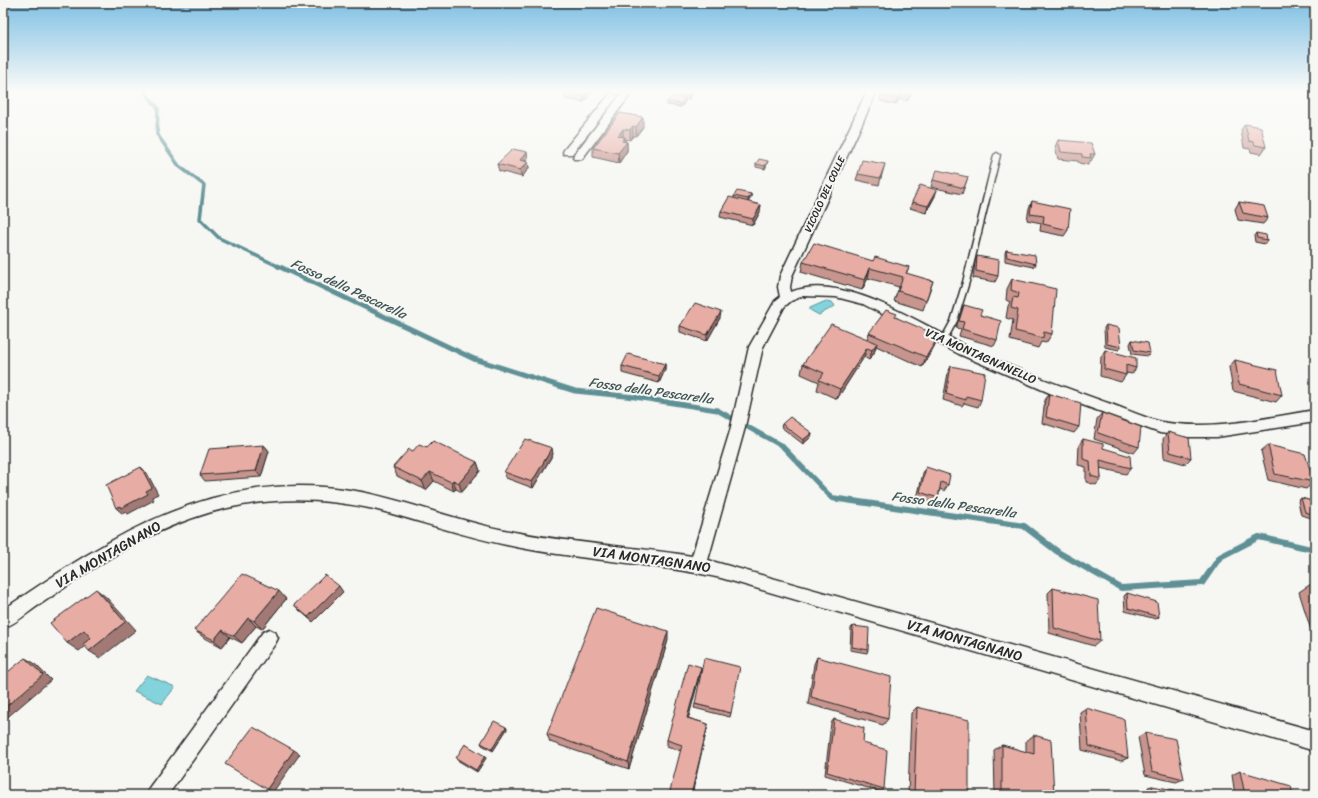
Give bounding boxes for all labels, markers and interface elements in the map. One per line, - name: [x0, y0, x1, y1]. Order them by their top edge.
- street label: VICOLO DEL COLLE: [799, 152, 851, 236]
- water label: Fosso della Pescarella: [287, 252, 412, 326]
- street label: VIA MONTAGNANELLO: [922, 322, 1040, 391]
- water label: Fosso della Pescarella: [587, 370, 716, 411]
- water label: Fosso della Pescarella: [890, 484, 1019, 525]
- street label: VIA MONTAGNANO: [50, 514, 166, 595]
- street label: VIA MONTAGNANO: [591, 539, 713, 580]
- street label: VIA MONTAGNANO: [904, 612, 1026, 669]

